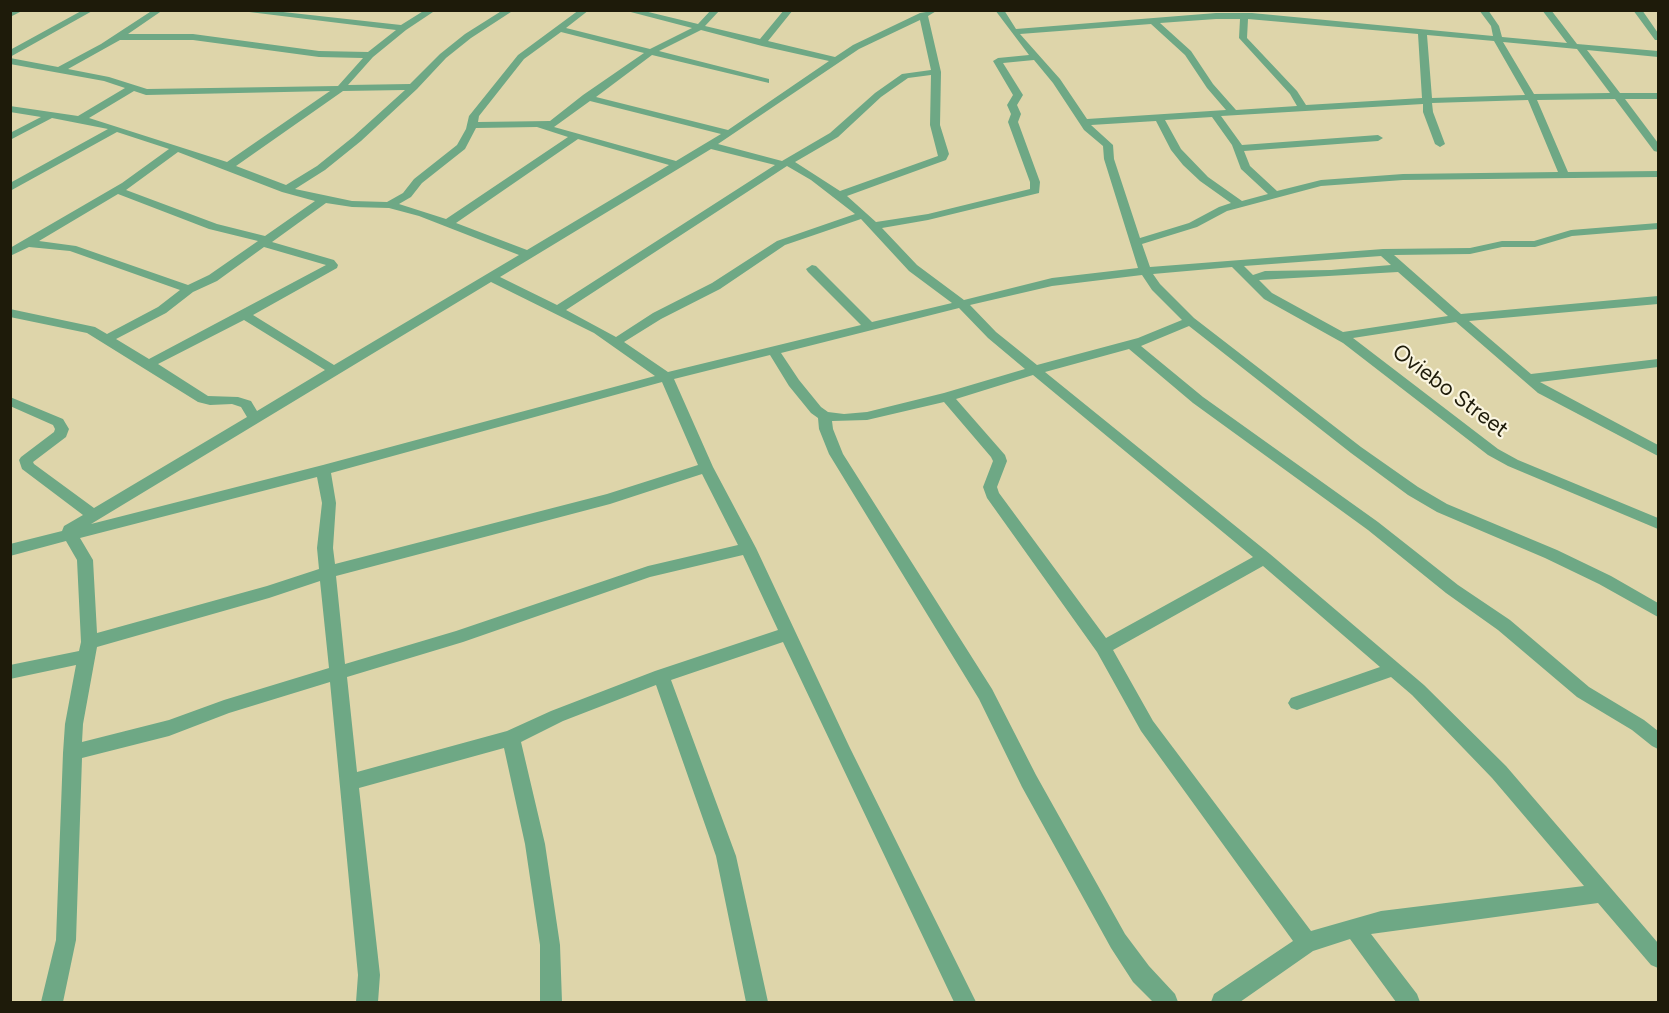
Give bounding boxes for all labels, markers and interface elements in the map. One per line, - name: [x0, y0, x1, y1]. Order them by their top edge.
- street label: Oviebo Street: [1387, 339, 1513, 443]

